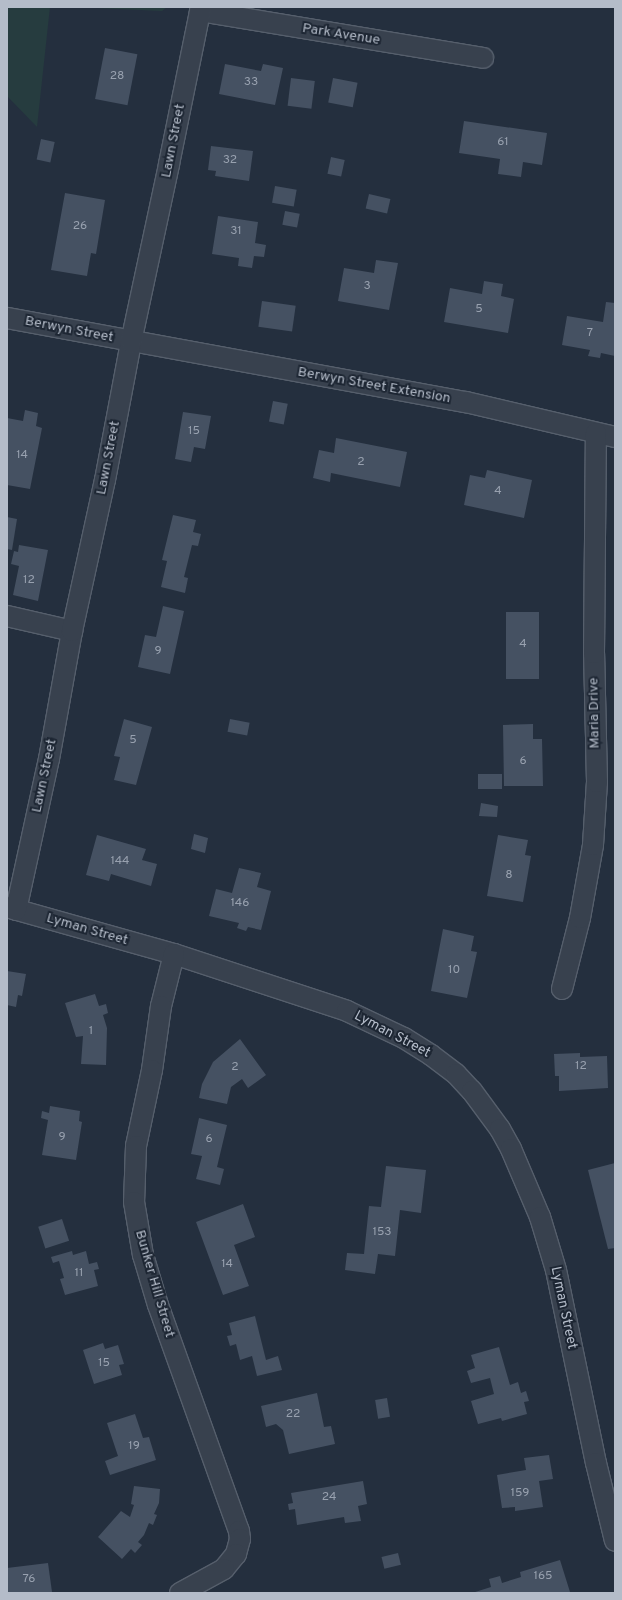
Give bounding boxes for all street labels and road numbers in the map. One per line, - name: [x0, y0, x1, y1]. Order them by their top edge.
- street label: Park Avenue: [301, 21, 381, 49]
- street label: Lawn Street: [159, 103, 189, 179]
- street label: Berwyn Street: [23, 313, 115, 347]
- street label: Berwyn Street Extension: [296, 364, 452, 408]
- street label: Lawn Street: [94, 420, 124, 496]
- street label: Maria Drive: [586, 677, 604, 749]
- street label: Lawn Street: [29, 738, 61, 814]
- street label: Lyman Street: [44, 910, 130, 950]
- street label: Lyman Street: [351, 1008, 433, 1062]
- street label: Bunker Hill Street: [131, 1228, 177, 1340]
- street label: Lyman Street: [546, 1265, 580, 1351]

